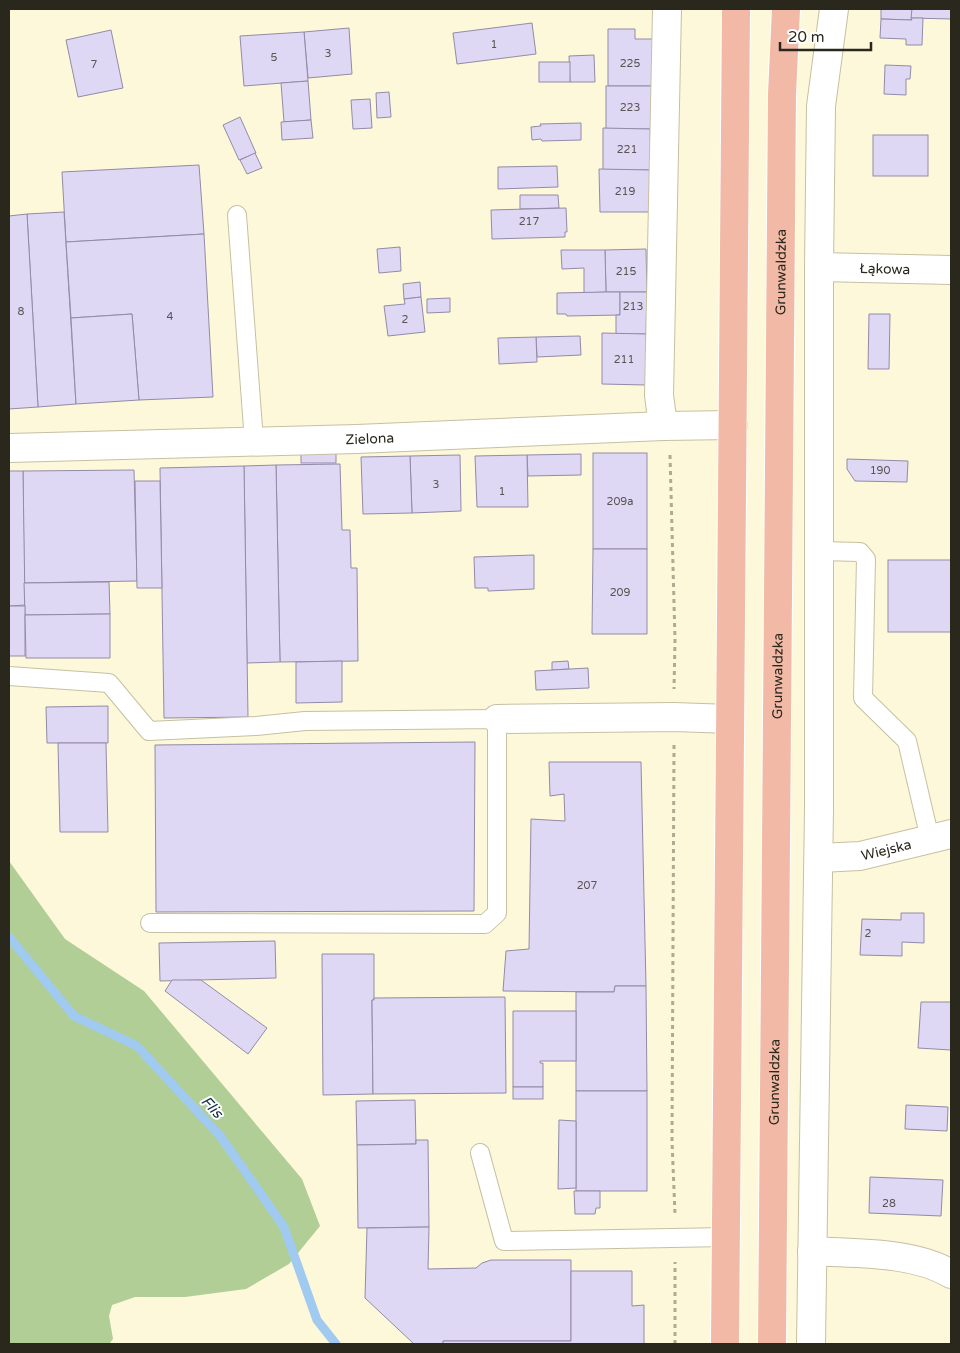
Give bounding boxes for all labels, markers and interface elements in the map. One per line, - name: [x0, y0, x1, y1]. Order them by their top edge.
- scale bar: [780, 20, 871, 52]
- text: 20 m: [788, 28, 825, 46]
- house number: 1: [491, 38, 497, 51]
- house number: 3: [325, 47, 332, 60]
- house number: 5: [271, 51, 278, 64]
- house number: 225: [620, 57, 640, 70]
- house number: 7: [91, 58, 98, 71]
- house number: 223: [620, 101, 640, 114]
- house number: 221: [617, 143, 637, 156]
- house number: 219: [615, 185, 635, 198]
- house number: 217: [519, 215, 539, 228]
- street label: Grunwaldzka: [772, 229, 790, 315]
- street label: Łąkowa: [859, 260, 911, 278]
- house number: 215: [616, 265, 636, 278]
- house number: 213: [623, 300, 643, 313]
- house number: 8: [18, 305, 25, 318]
- house number: 4: [167, 310, 174, 323]
- house number: 2: [402, 313, 409, 326]
- house number: 211: [614, 353, 634, 366]
- street label: Zielona: [345, 429, 395, 448]
- house number: 190: [870, 464, 890, 477]
- house number: 3: [433, 478, 440, 491]
- house number: 1: [499, 485, 505, 498]
- house number: 209a: [607, 495, 633, 508]
- house number: 209: [610, 586, 630, 599]
- street label: Grunwaldzka: [769, 633, 787, 719]
- street label: Wiejska: [859, 836, 913, 864]
- house number: 207: [577, 879, 597, 892]
- house number: 2: [865, 927, 872, 940]
- street label: Grunwaldzka: [766, 1039, 783, 1125]
- water label: Flis: [197, 1092, 228, 1123]
- house number: 28: [882, 1197, 896, 1210]

